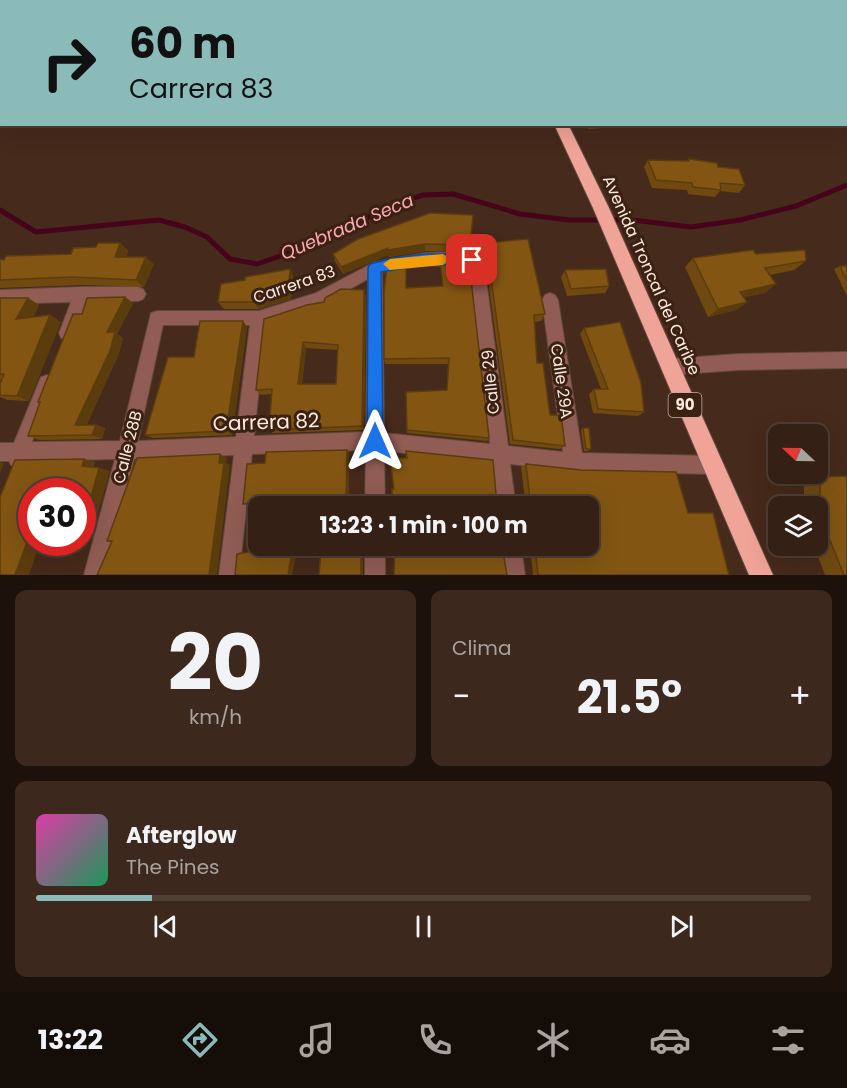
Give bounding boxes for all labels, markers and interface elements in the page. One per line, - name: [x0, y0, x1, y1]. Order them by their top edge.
- text: 60 m: [129, 14, 237, 73]
- icon: right: [30, 24, 108, 102]
- text: Carrera 83: [129, 70, 273, 107]
- street label: Avenida Troncal del Caribe: [597, 172, 706, 379]
- water label: Quebrada Seca: [276, 187, 417, 266]
- pin: [446, 234, 497, 285]
- icon: arrive: [455, 243, 488, 276]
- street label: Carrera 83: [250, 260, 338, 309]
- street label: Calle 29A: [545, 342, 578, 420]
- street label: Calle 29: [476, 349, 505, 415]
- road number: 90: [668, 393, 702, 417]
- street label: Carrera 82: [212, 406, 320, 438]
- street label: Calle 28B: [107, 408, 148, 486]
- position arrow: [343, 409, 407, 473]
- north arrow: [768, 424, 828, 484]
- map controls: [768, 424, 828, 556]
- speed limit sign: 30: [18, 478, 96, 556]
- button: layers: [768, 496, 828, 556]
- text: 13:23 · 1 min · 100 m: [320, 510, 528, 541]
- text: 20: [168, 608, 263, 717]
- text: Clima: [452, 634, 511, 662]
- text: 21.5°: [577, 666, 682, 729]
- text: −: [452, 673, 470, 720]
- text: +: [788, 673, 811, 720]
- text: km/h: [189, 703, 242, 731]
- text: Afterglow: [126, 820, 237, 851]
- text: The Pines: [126, 853, 220, 881]
- icon: previous: [149, 910, 182, 943]
- icon: pause: [407, 910, 440, 943]
- icon: next: [665, 910, 698, 943]
- icon: directions: [179, 1019, 221, 1061]
- icon: music: [296, 1019, 338, 1061]
- icon: phone: [414, 1019, 456, 1061]
- icon: climate: [532, 1019, 574, 1061]
- icon: car: [649, 1019, 691, 1061]
- icon: filters: [767, 1019, 809, 1061]
- text: 13:22: [38, 1021, 103, 1058]

